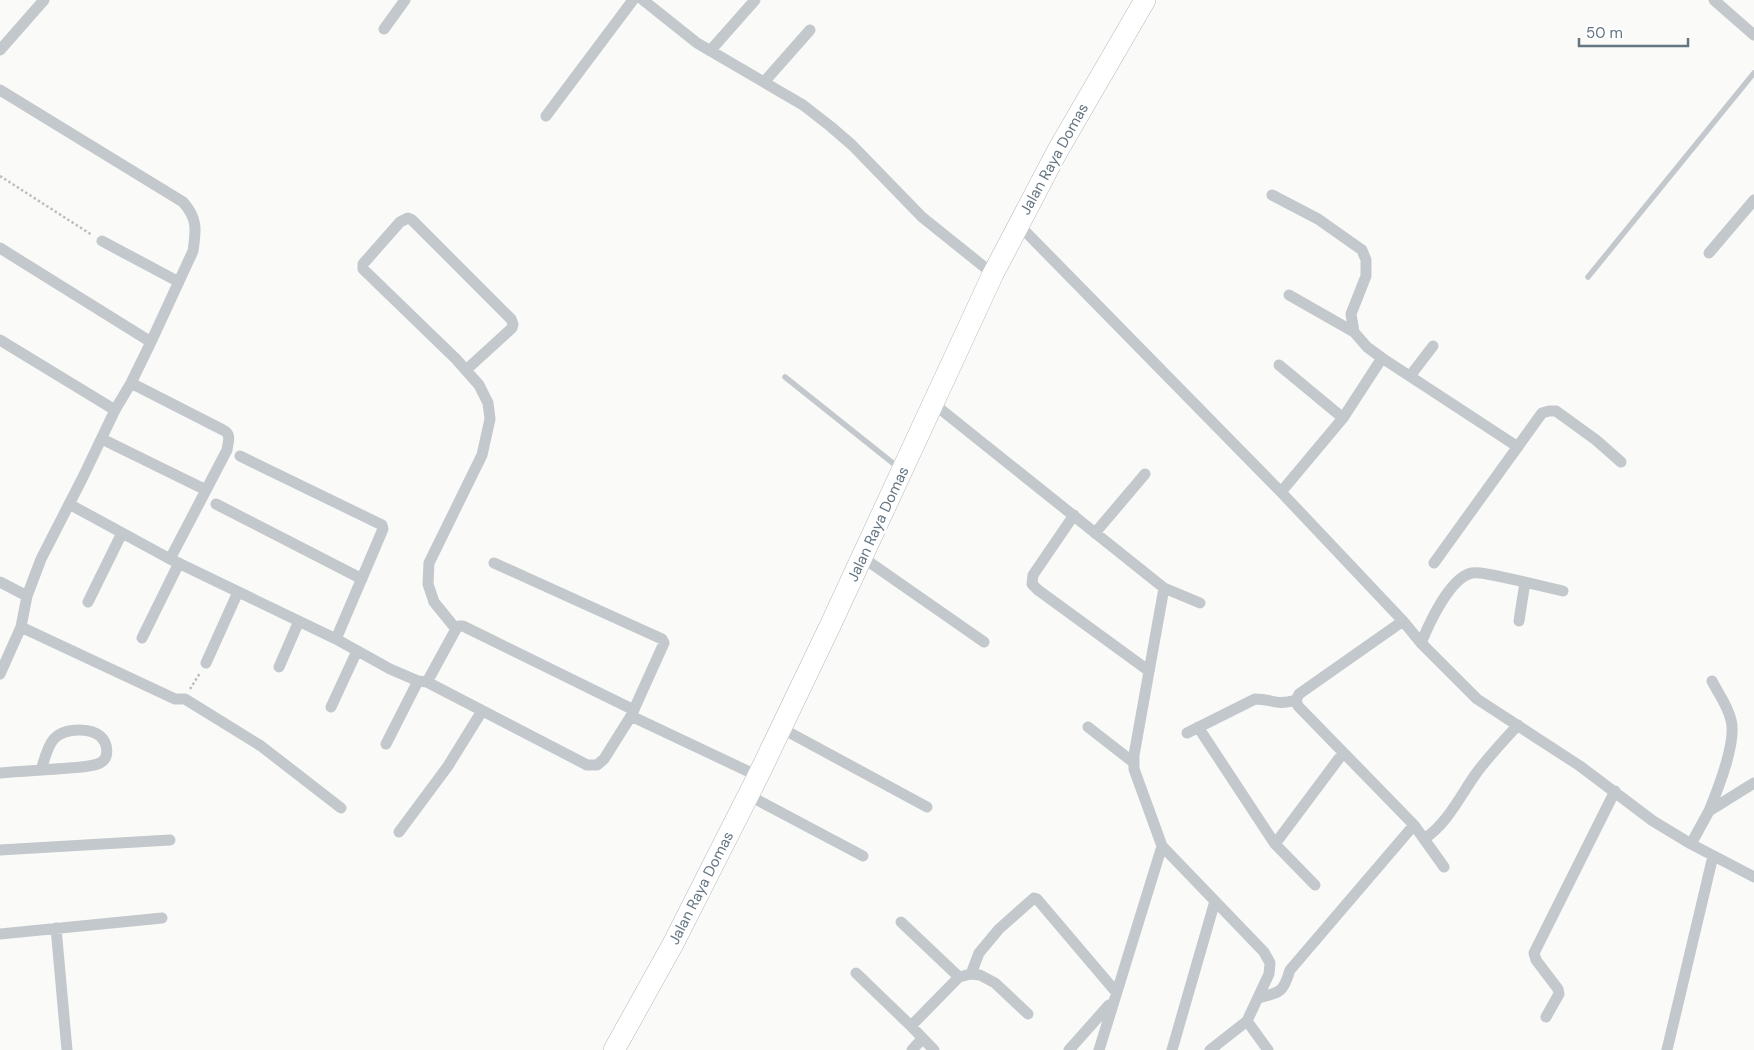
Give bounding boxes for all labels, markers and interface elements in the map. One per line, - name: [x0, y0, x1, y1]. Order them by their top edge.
- scale bar: [1579, 15, 1688, 47]
- text: 50 m: [1586, 23, 1623, 43]
- street label: Jalan Raya Domas: [1015, 100, 1093, 218]
- street label: Jalan Raya Domas: [843, 463, 913, 585]
- street label: Jalan Raya Domas: [664, 828, 738, 948]

